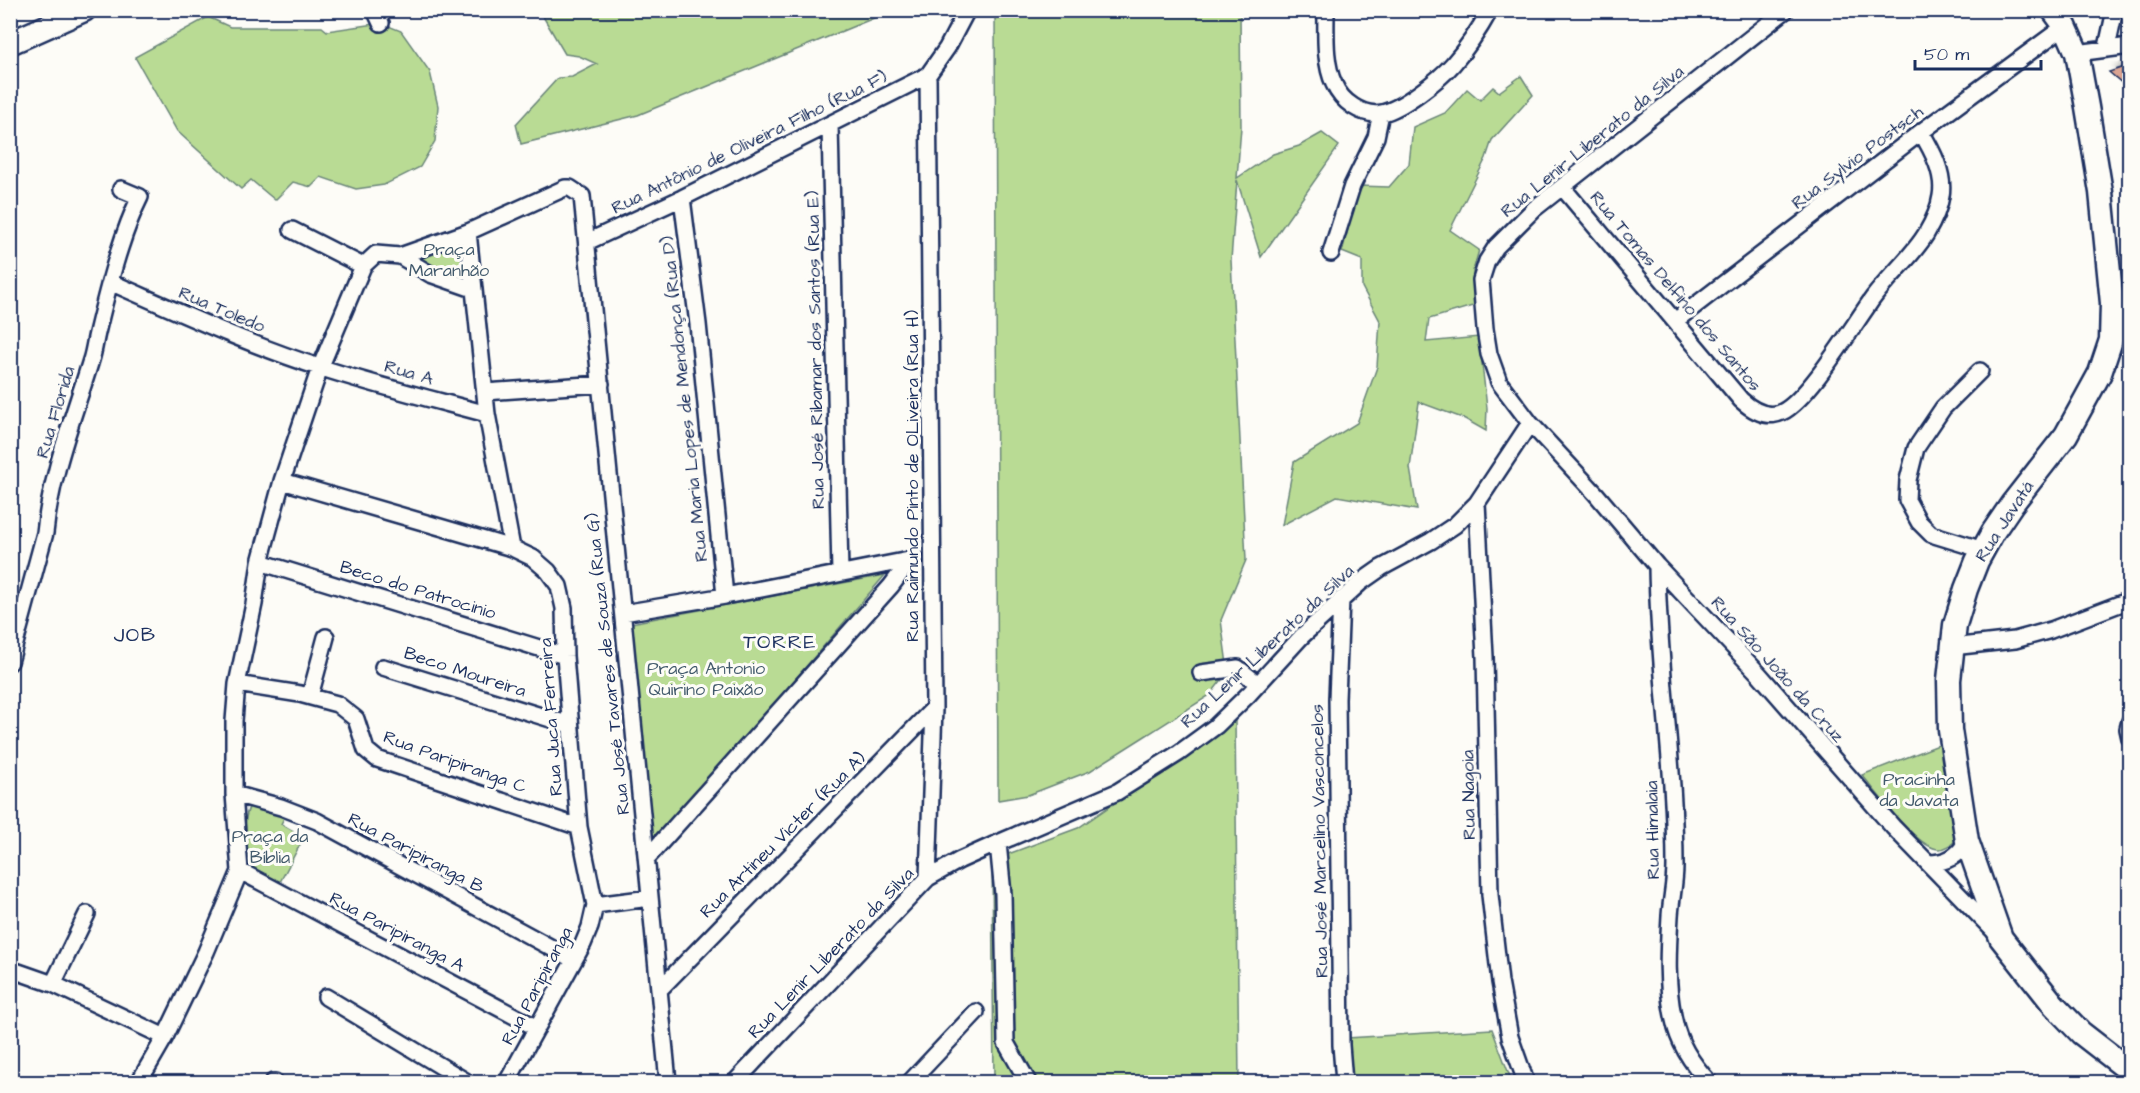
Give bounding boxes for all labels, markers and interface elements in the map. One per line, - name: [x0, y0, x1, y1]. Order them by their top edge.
- scale bar: [1915, 33, 2041, 71]
- text: 50 m: [1924, 42, 1969, 67]
- street label: Rua Lenir Liberato da Silva: [1495, 59, 1689, 223]
- street label: Rua Antônio de Oliveira Filho (Rua F): [607, 64, 891, 220]
- street label: Rua Sylvio Postsch: [1786, 99, 1929, 216]
- street label: Rua Tomas Delfino dos Santos: [1585, 185, 1767, 397]
- street label: Rua José Ribamar dos Santos (Rua E): [800, 190, 830, 510]
- street label: Rua Maria Lopes de Mendonça (Rua D): [654, 235, 714, 563]
- park label: Praça Maranhão: [409, 237, 489, 283]
- street label: Rua Toledo: [175, 280, 269, 338]
- street label: Rua Raimundo Pinto de OLiveira (Rua H): [900, 310, 925, 642]
- street label: Rua A: [382, 353, 437, 391]
- street label: Rua Florida: [29, 363, 81, 461]
- street label: Rua Javatá: [1968, 476, 2040, 566]
- street label: Rua José Tavares de Souza (Rua G): [580, 512, 636, 816]
- street label: Beco do Patrocinio: [337, 554, 499, 626]
- street label: Rua Lenir Liberato da Silva: [1175, 559, 1359, 733]
- street label: Rua São João da Cruz: [1706, 590, 1851, 748]
- district label: JOB: [114, 621, 156, 649]
- district label: TORRE: [743, 628, 817, 656]
- street label: Rua Juca Ferreira: [533, 637, 569, 797]
- street label: Beco Moureira: [401, 641, 529, 703]
- park label: Praça Antonio Quirino Paixão: [647, 656, 765, 702]
- street label: Rua José Marcelino Vasconcelos: [1304, 704, 1334, 978]
- street label: Rua Paripiranga C: [380, 724, 530, 801]
- street label: Rua Artineu Victer (Rua A): [694, 746, 872, 924]
- street label: Rua Nagoia: [1455, 750, 1482, 840]
- park label: Pracinha da Javata: [1879, 767, 1959, 813]
- street label: Rua Himalaia: [1639, 780, 1665, 880]
- street label: Rua Paripiranga B: [343, 807, 489, 900]
- park label: Praça da Bíblia: [232, 824, 308, 870]
- street label: Rua Lenir Liberato da Silva: [742, 862, 920, 1044]
- street label: Rua Paripiranga A: [325, 886, 469, 979]
- street label: Rua Paripiranga: [495, 922, 580, 1050]

